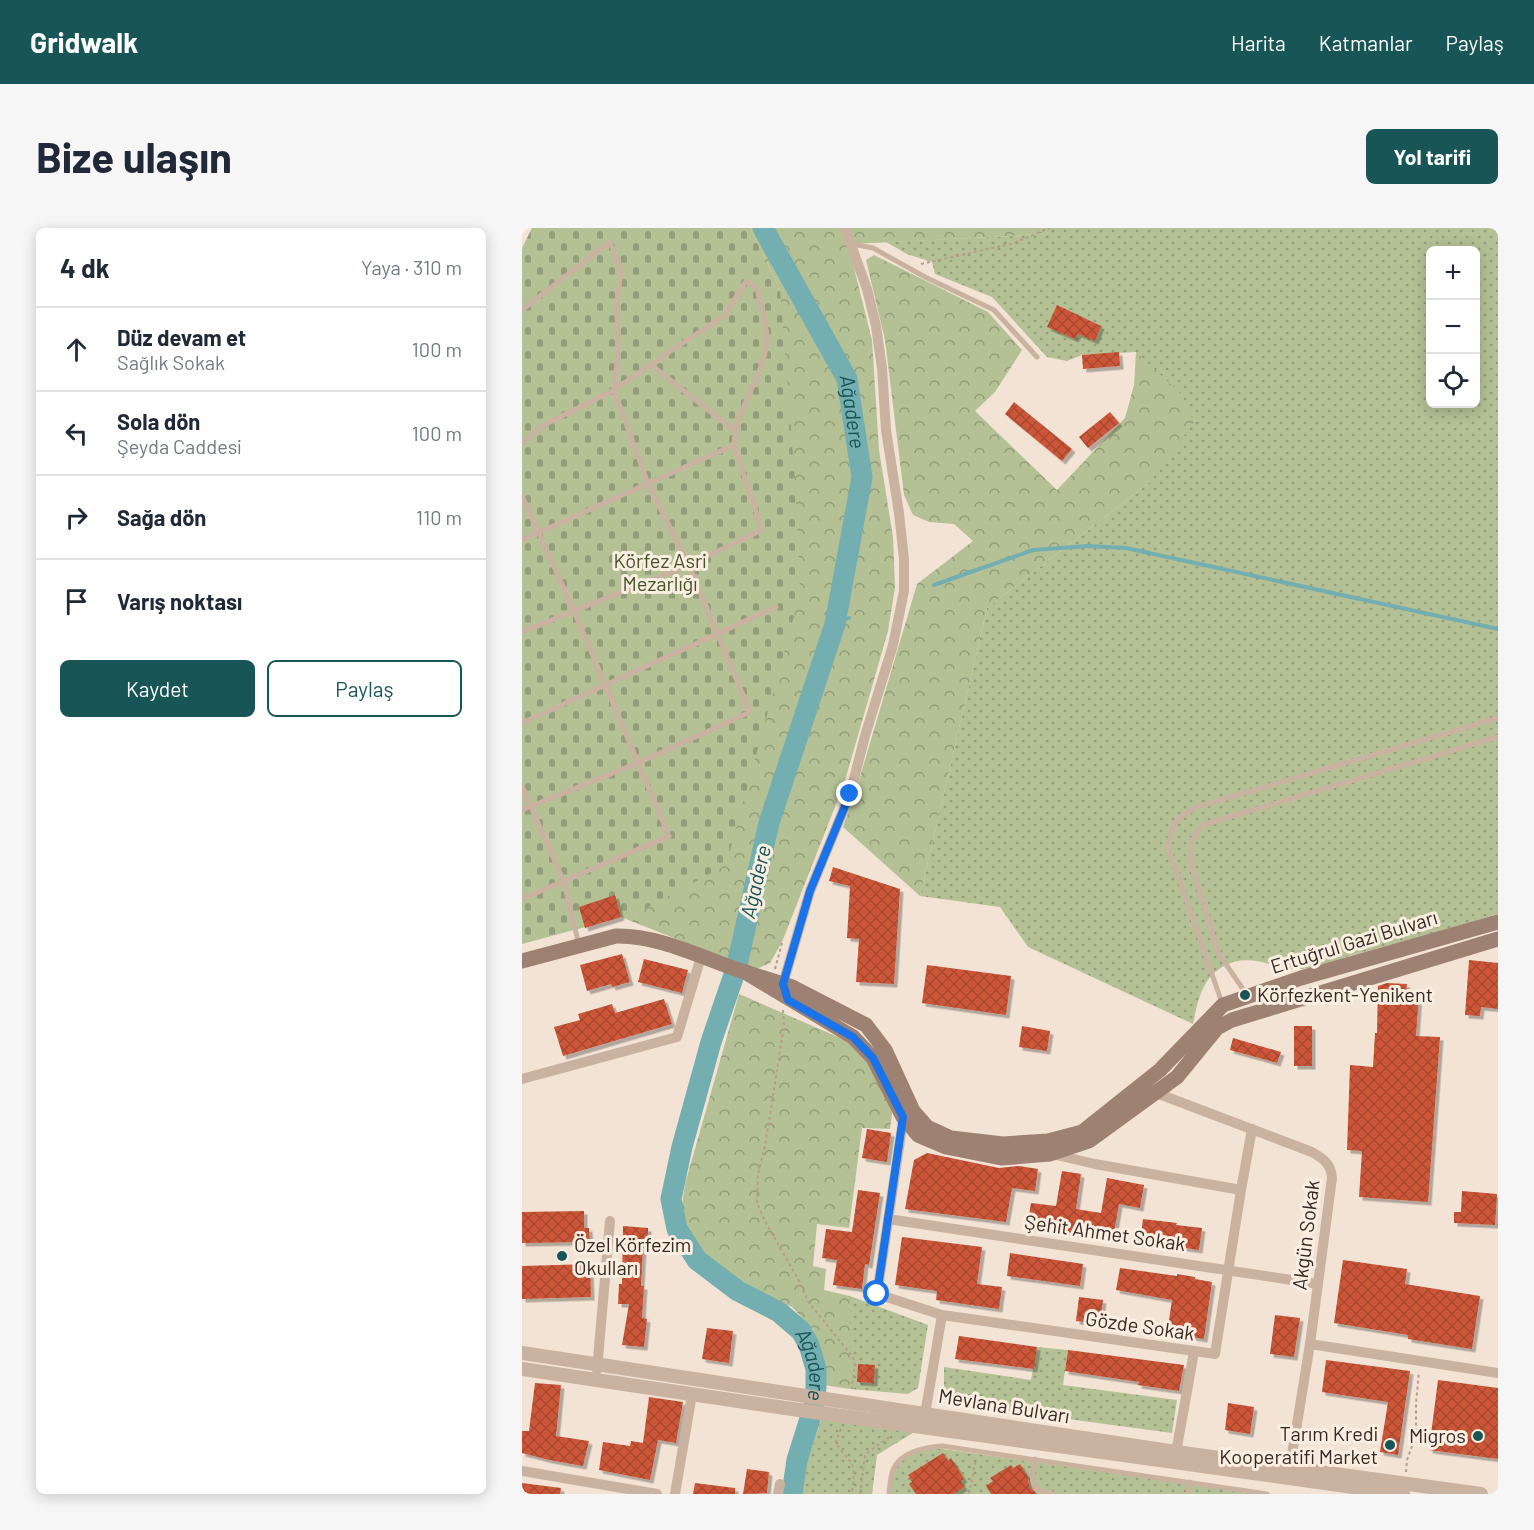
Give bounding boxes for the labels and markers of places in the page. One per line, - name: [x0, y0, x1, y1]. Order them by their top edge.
- place label: Körfezkent-Yenikent: [1257, 982, 1433, 1006]
- marker: Körfezkent-Yenikent: [1238, 988, 1252, 1002]
- place label: Özel Körfezim Okulları: [574, 1232, 691, 1279]
- marker: Özel Körfezim Okulları: [555, 1249, 569, 1263]
- place label: Tarım Kredi Kooperatifi Market: [1219, 1421, 1378, 1468]
- place label: Migros: [1409, 1423, 1466, 1447]
- marker: Migros: [1471, 1429, 1485, 1443]
- marker: Tarım Kredi Kooperatifi Market: [1383, 1438, 1397, 1452]

